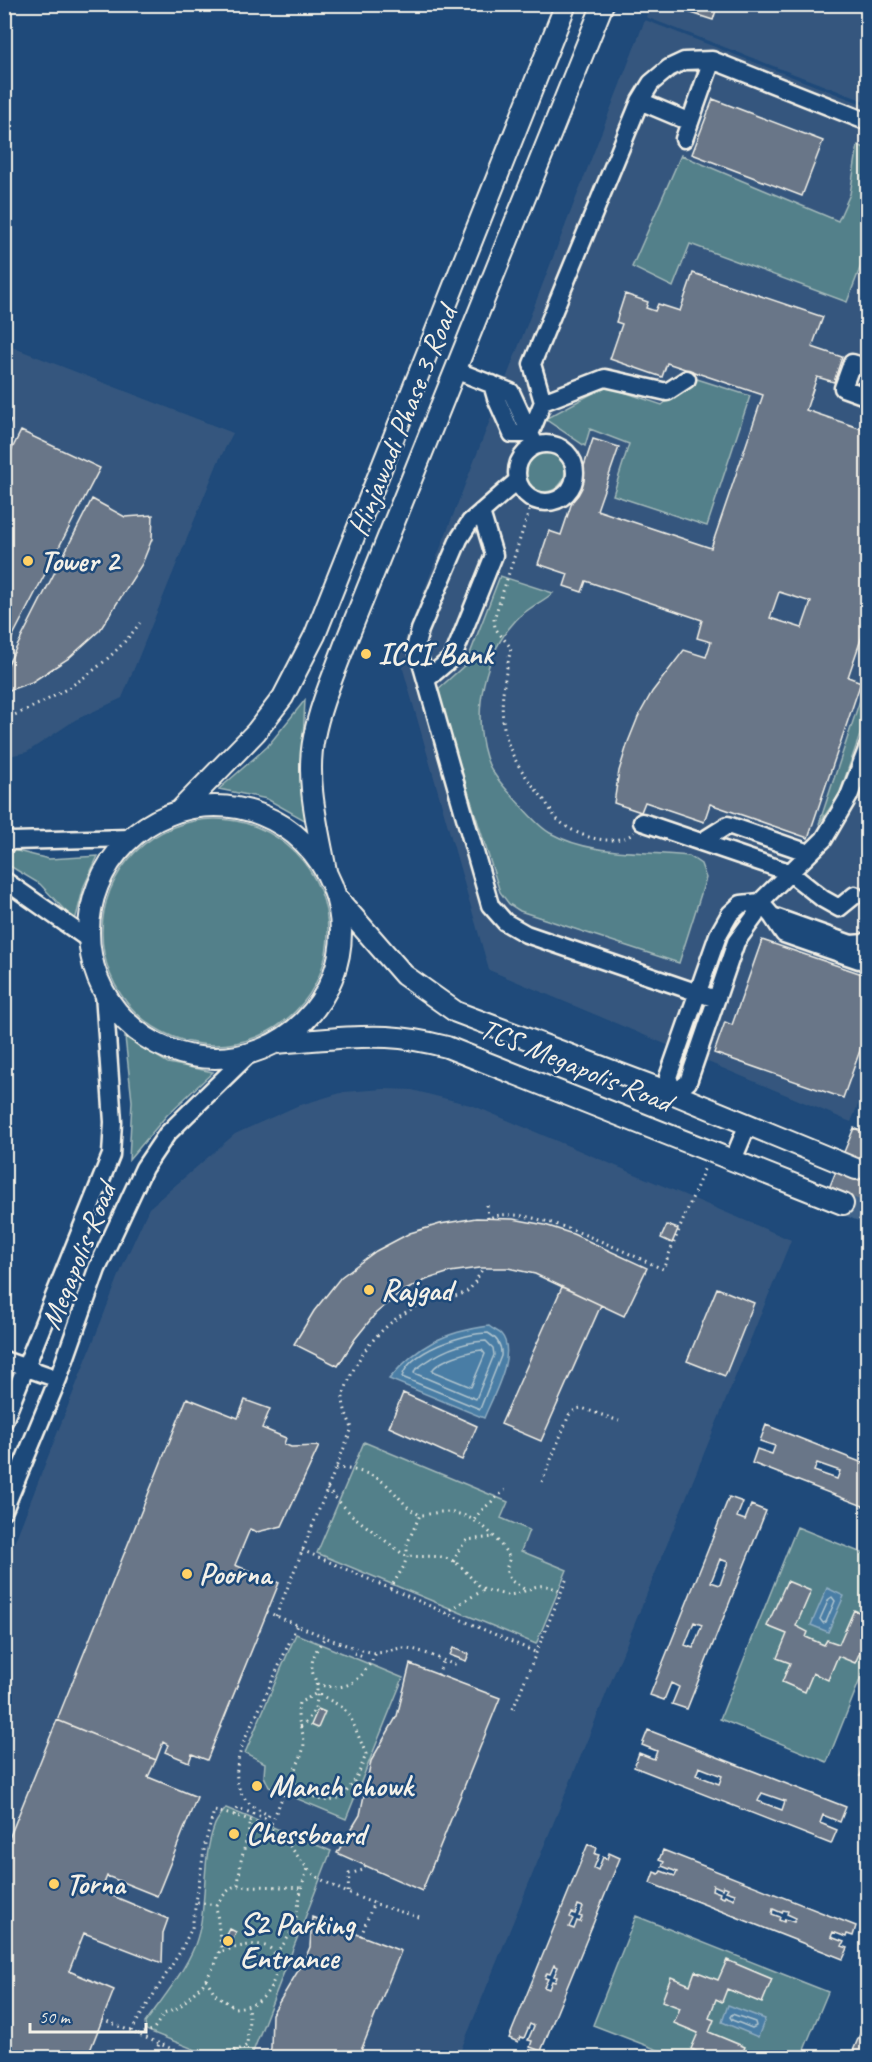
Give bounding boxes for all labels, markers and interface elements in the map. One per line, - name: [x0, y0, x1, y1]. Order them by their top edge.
- street label: Hinjawadi Phase 3 Road: [339, 297, 467, 542]
- place label: Tower 2: [40, 542, 121, 580]
- marker: Tower 2: [21, 554, 35, 568]
- place label: ICCI Bank: [378, 635, 496, 673]
- marker: ICCI Bank: [359, 647, 373, 661]
- street label: TCS Megapolis Road: [474, 1009, 681, 1122]
- street label: Megapolis Road: [31, 1173, 126, 1335]
- place label: Rajgad: [381, 1271, 457, 1309]
- marker: Rajgad: [362, 1283, 376, 1297]
- place label: Poorna: [199, 1555, 273, 1593]
- marker: Poorna: [180, 1567, 194, 1581]
- place label: Manch chowk: [269, 1767, 415, 1805]
- marker: Manch chowk: [250, 1779, 264, 1793]
- place label: Chessboard: [246, 1815, 370, 1853]
- marker: Chessboard: [227, 1827, 241, 1841]
- place label: Torna: [66, 1865, 127, 1903]
- marker: Torna: [47, 1877, 61, 1891]
- place label: S2 Parking Entrance: [240, 1905, 356, 1977]
- marker: S2 Parking Entrance: [221, 1934, 235, 1948]
- scale bar: [30, 1996, 146, 2034]
- text: 50 m: [39, 2006, 72, 2028]

